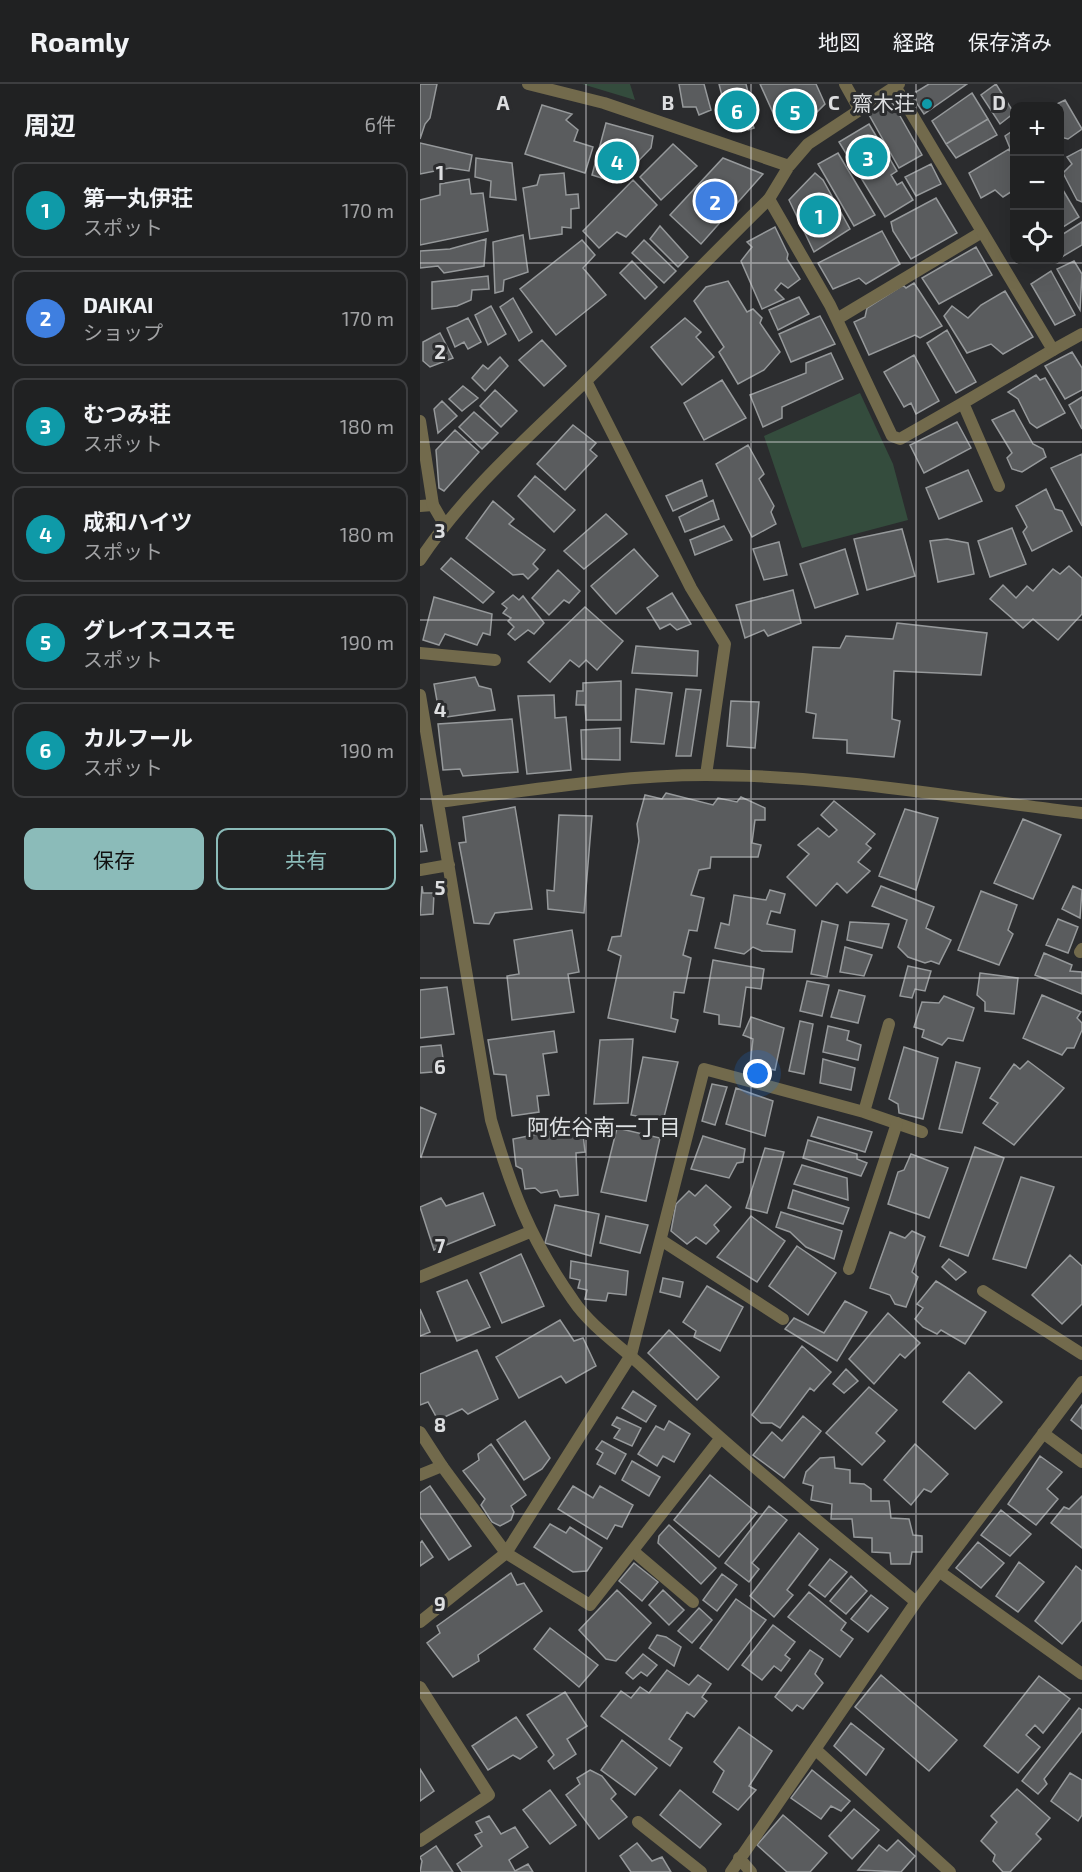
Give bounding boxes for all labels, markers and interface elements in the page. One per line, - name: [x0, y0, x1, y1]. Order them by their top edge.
- text: Roamly: [30, 24, 129, 58]
- text: 地図: [818, 29, 860, 54]
- text: 経路: [893, 29, 935, 54]
- text: 保存済み: [968, 29, 1052, 54]
- pin: 6: [718, 87, 756, 132]
- pin: 5: [776, 88, 814, 134]
- text: A: [496, 90, 510, 114]
- text: B: [662, 90, 674, 114]
- text: C: [828, 90, 840, 114]
- place label: 齋木荘: [852, 90, 915, 115]
- text: D: [992, 90, 1006, 114]
- marker: 齋木荘: [920, 97, 934, 111]
- map controls: [1010, 102, 1064, 264]
- button: +: [1010, 102, 1064, 156]
- text: 周辺: [24, 109, 76, 140]
- text: 6件: [365, 112, 396, 136]
- pin: 3: [848, 134, 888, 180]
- pin: 4: [598, 138, 636, 184]
- button: −: [1010, 156, 1064, 210]
- text: 1: [436, 160, 444, 184]
- pin: 2: [696, 178, 734, 224]
- text: 第一丸伊荘: [83, 184, 193, 210]
- pin: 1: [800, 192, 838, 238]
- text: 1: [41, 198, 50, 222]
- text: 170 m: [342, 198, 394, 222]
- button: locate: [1010, 210, 1064, 264]
- text: スポット: [83, 215, 163, 239]
- text: DAIKAI: [83, 291, 153, 317]
- text: 2: [40, 306, 51, 330]
- text: 170 m: [342, 306, 394, 330]
- text: ショップ: [83, 320, 163, 344]
- text: 2: [434, 339, 446, 363]
- text: むつみ荘: [83, 400, 171, 426]
- text: 3: [40, 414, 51, 438]
- text: 180 m: [340, 414, 394, 438]
- text: スポット: [83, 431, 163, 455]
- text: 成和ハイツ: [83, 508, 193, 534]
- text: 3: [434, 518, 446, 542]
- text: 4: [39, 522, 52, 546]
- text: 180 m: [340, 522, 394, 546]
- text: スポット: [83, 539, 163, 563]
- text: グレイスコスモ: [83, 616, 236, 642]
- text: 5: [40, 630, 51, 654]
- text: 190 m: [341, 630, 394, 654]
- text: スポット: [83, 647, 163, 671]
- text: 4: [434, 697, 447, 721]
- text: カルフール: [83, 724, 193, 750]
- text: 6: [40, 738, 51, 762]
- text: 190 m: [341, 738, 394, 762]
- text: スポット: [83, 755, 163, 779]
- button: 保存: [24, 828, 204, 890]
- button: 共有: [216, 828, 396, 890]
- text: 5: [434, 875, 446, 899]
- text: 6: [434, 1054, 446, 1078]
- your location: [743, 1059, 772, 1088]
- district label: 阿佐谷南一丁目: [527, 1113, 681, 1139]
- text: 7: [435, 1233, 446, 1257]
- text: 8: [434, 1412, 446, 1436]
- text: 9: [434, 1591, 446, 1615]

